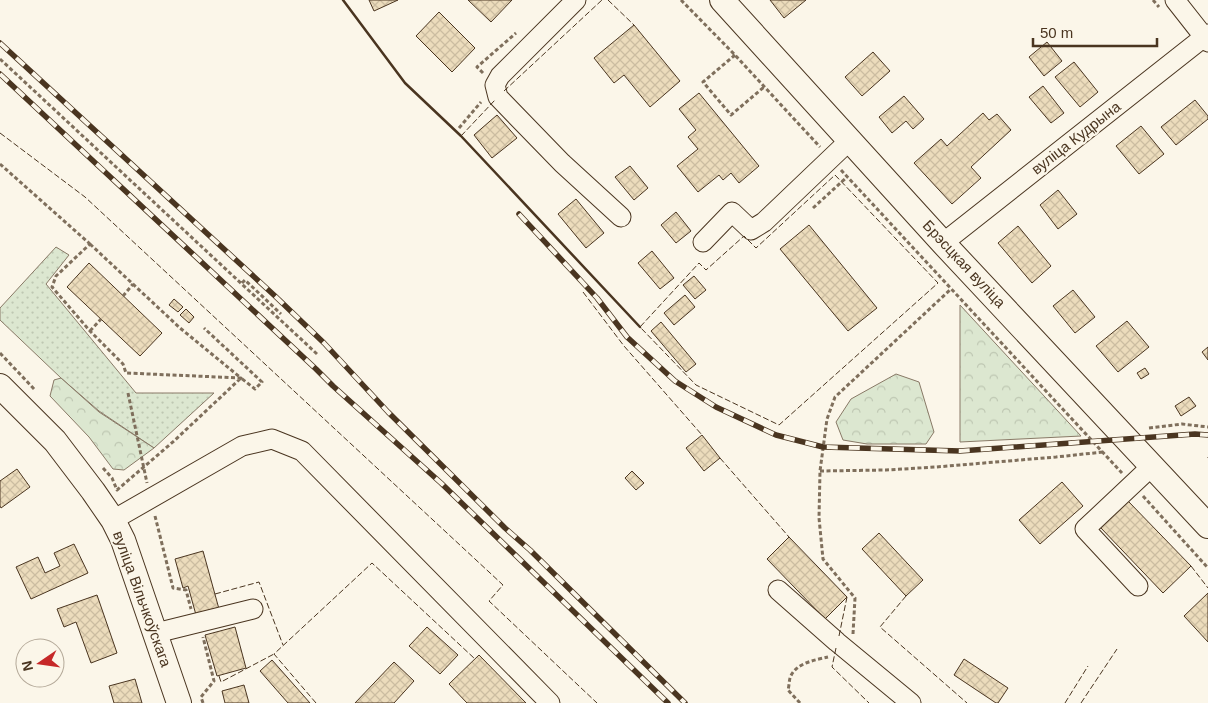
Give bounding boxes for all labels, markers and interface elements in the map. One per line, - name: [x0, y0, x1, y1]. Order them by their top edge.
- scale bar: [1033, 15, 1157, 47]
- text: 50 m: [1040, 24, 1073, 41]
- street label: вуліца Кудрына: [1028, 97, 1124, 178]
- street label: Брэсцкая вуліца: [920, 216, 1010, 311]
- street label: вуліца Вільчкоўскага: [110, 528, 175, 670]
- north arrow: [15, 638, 65, 688]
- text: N: [18, 659, 36, 673]

